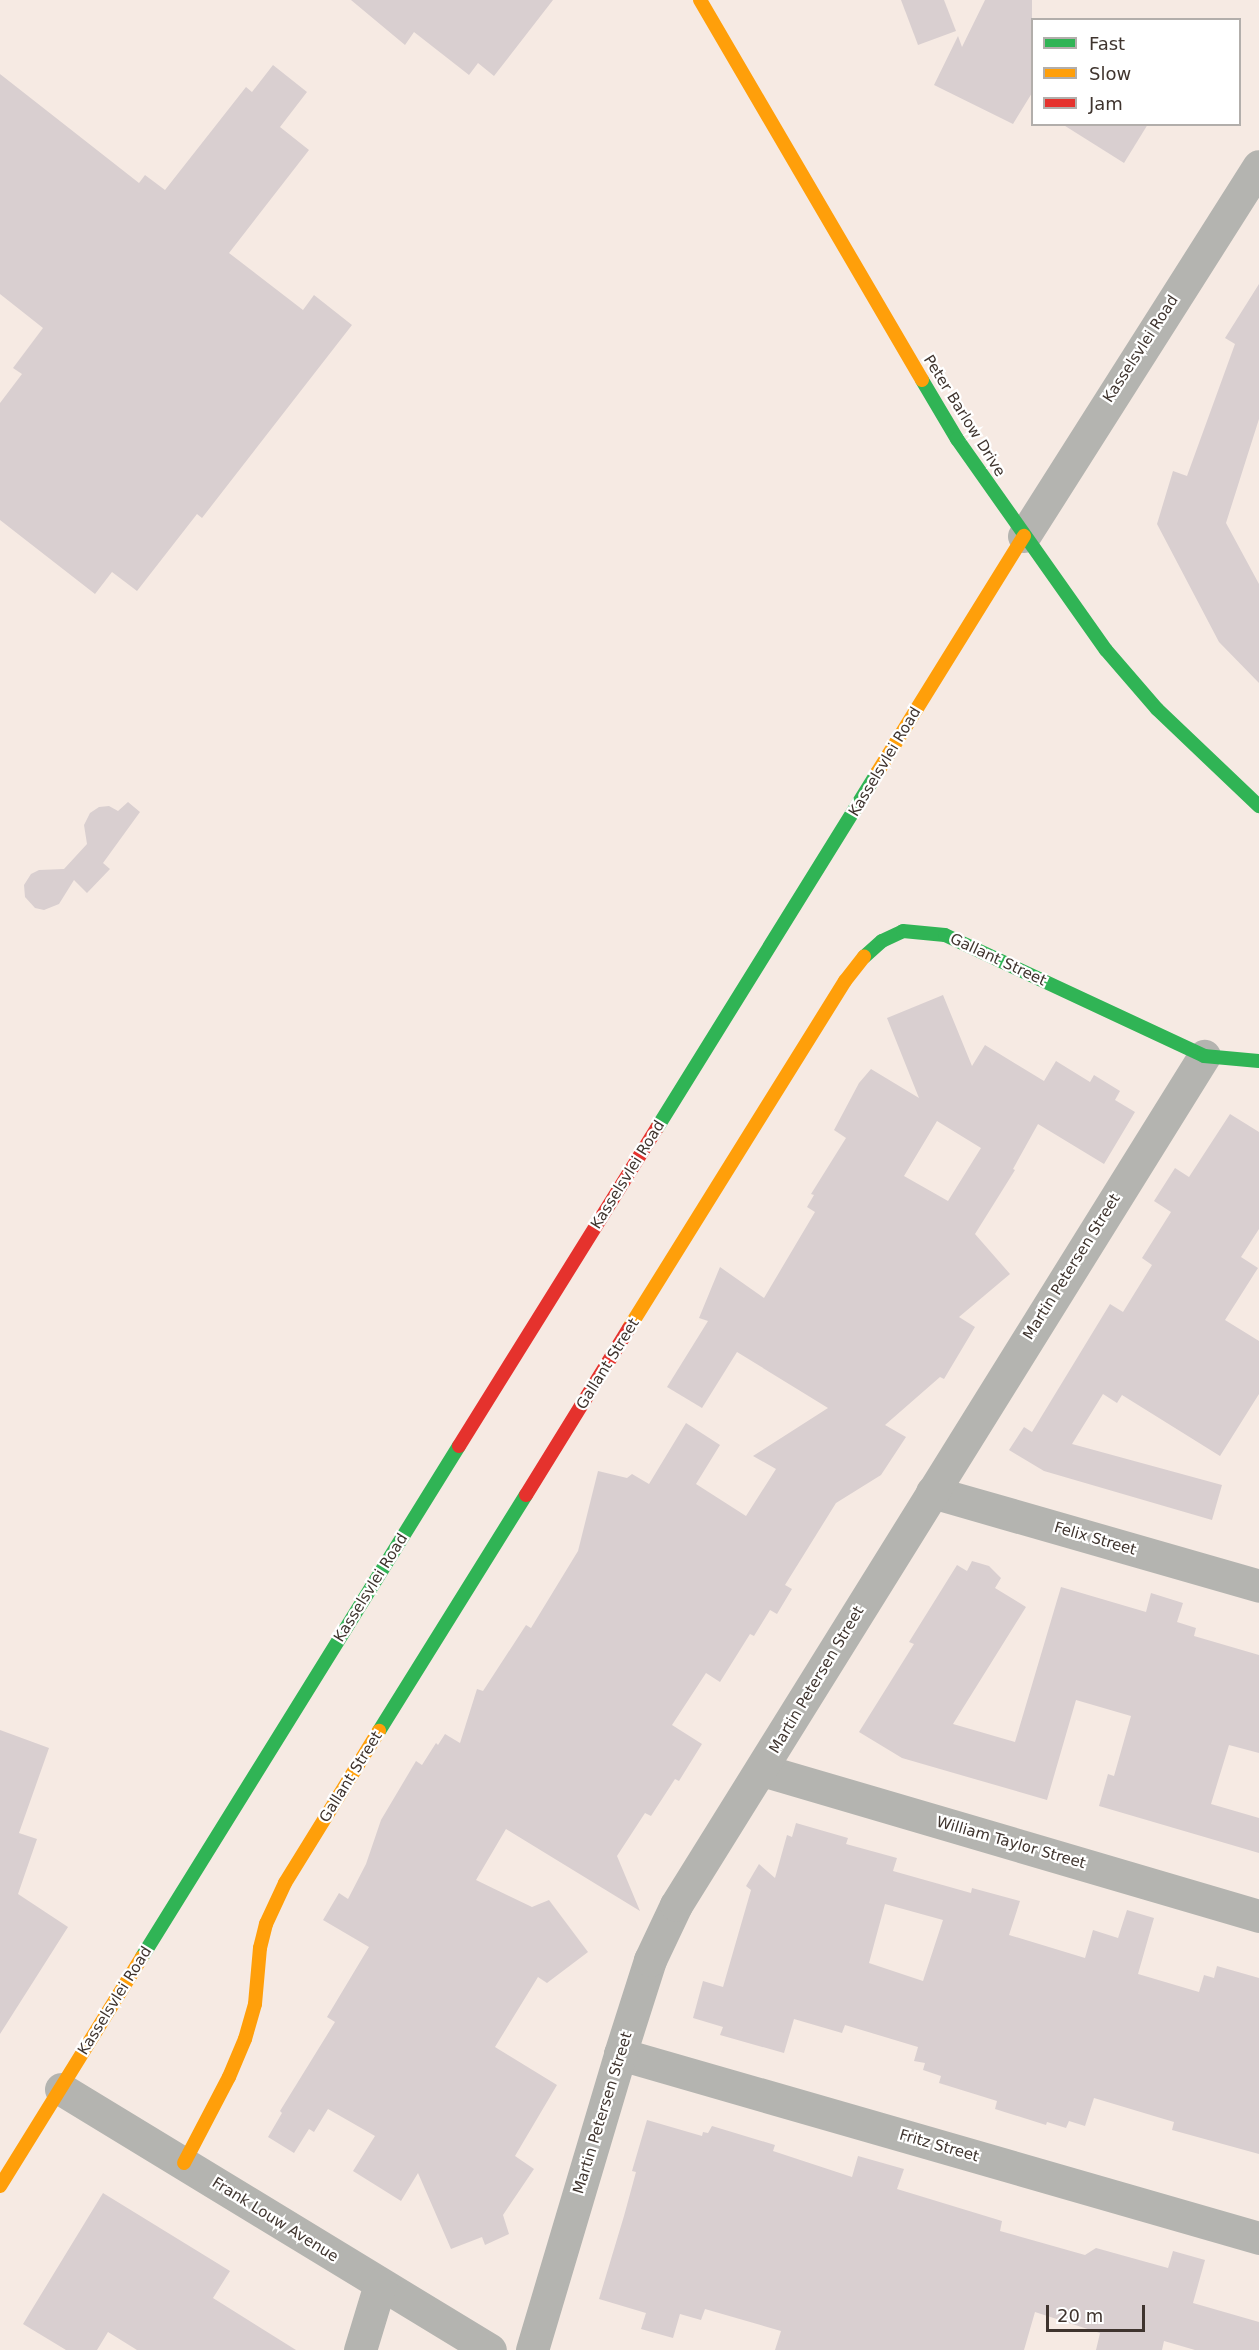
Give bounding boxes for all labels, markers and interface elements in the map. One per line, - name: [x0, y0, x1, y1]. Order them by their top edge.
- legend: [1031, 18, 1241, 126]
- text: Fast: [1089, 33, 1125, 54]
- text: Slow: [1089, 63, 1131, 84]
- text: Jam: [1089, 93, 1123, 114]
- street label: Kasselsvlei Road: [1100, 292, 1182, 406]
- street label: Peter Barlow Drive: [919, 352, 1009, 480]
- street label: Kasselsvlei Road: [845, 704, 925, 820]
- street label: Gallant Street: [947, 930, 1049, 990]
- street label: Kasselsvlei Road: [587, 1117, 669, 1233]
- street label: Martin Petersen Street: [1020, 1191, 1124, 1343]
- street label: Gallant Street: [573, 1315, 643, 1413]
- street label: Felix Street: [1052, 1519, 1138, 1559]
- street label: Kasselsvlei Road: [330, 1530, 412, 1646]
- street label: Martin Petersen Street: [766, 1603, 868, 1757]
- street label: Gallant Street: [316, 1728, 386, 1826]
- street label: William Taylor Street: [934, 1813, 1088, 1873]
- street label: Kasselsvlei Road: [74, 1943, 156, 2059]
- street label: Martin Petersen Street: [570, 2030, 636, 2196]
- street label: Fritz Street: [897, 2126, 981, 2166]
- street label: Frank Louw Avenue: [209, 2174, 341, 2266]
- scale bar: [1049, 2293, 1148, 2331]
- text: 20 m: [1057, 2305, 1103, 2326]

